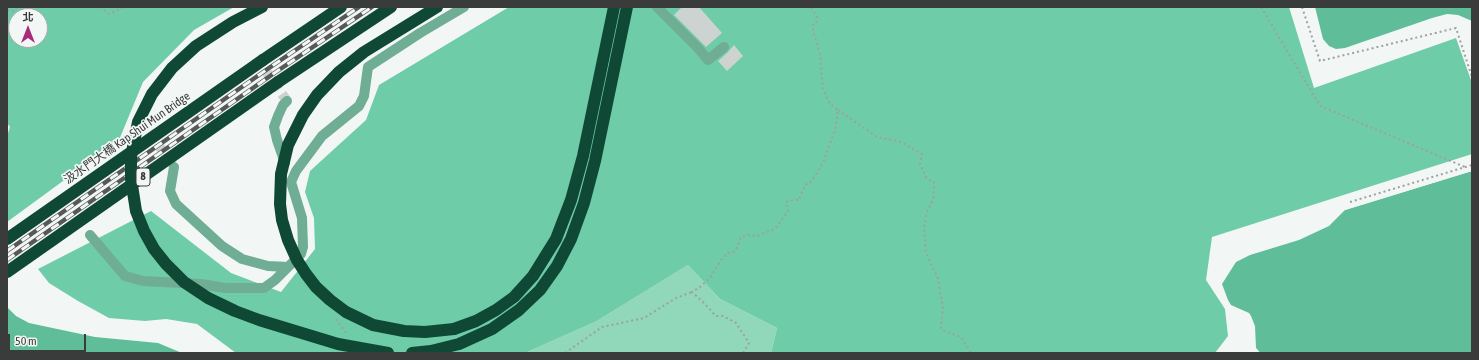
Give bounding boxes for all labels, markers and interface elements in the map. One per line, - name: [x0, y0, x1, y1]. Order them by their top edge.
- north arrow: [8, 8, 48, 48]
- text: 北: [23, 11, 34, 23]
- street label: 汲水門大橋 Kap Shui Mun Bridge: [61, 89, 193, 187]
- road number: 8: [136, 168, 150, 186]
- scale bar: [10, 326, 88, 352]
- text: 50 m: [15, 334, 37, 348]

